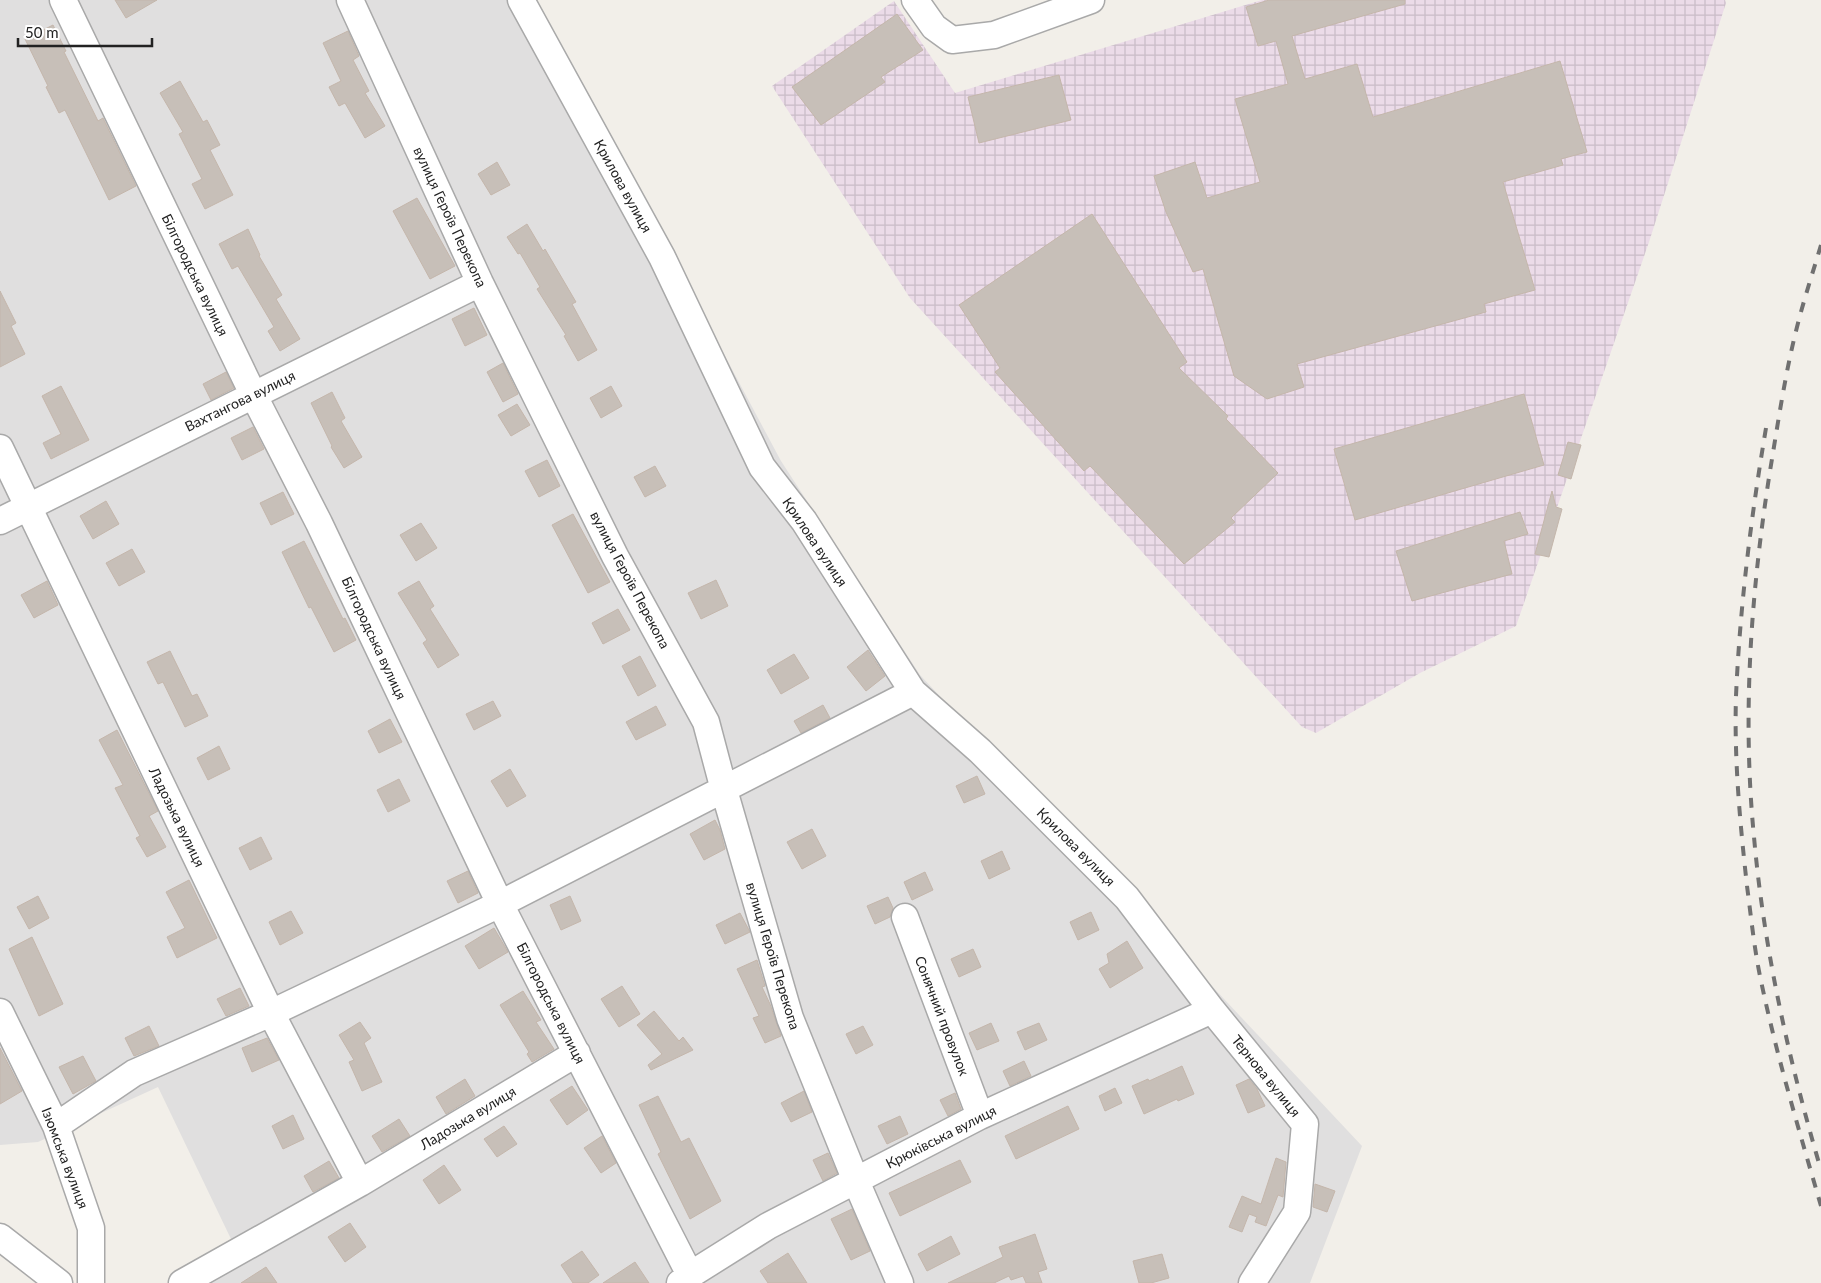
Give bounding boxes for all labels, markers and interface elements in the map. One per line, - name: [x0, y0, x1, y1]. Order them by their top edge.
- scale bar: [18, 15, 151, 47]
- text: 50 m: [25, 23, 59, 41]
- street label: Крилова вулиця: [591, 136, 656, 235]
- street label: вулиця Героїв Перекопа: [410, 144, 491, 290]
- street label: Білгородська вулиця: [158, 211, 232, 339]
- street label: Вахтангова вулиця: [182, 366, 298, 435]
- street label: Крилова вулиця: [779, 494, 851, 589]
- street label: вулиця Героїв Перекопа: [587, 508, 674, 651]
- street label: Білгородська вулиця: [338, 574, 410, 702]
- street label: Ладозька вулиця: [145, 763, 209, 869]
- street label: Крилова вулиця: [1034, 804, 1119, 889]
- street label: вулиця Героїв Перекопа: [743, 880, 804, 1032]
- street label: Білгородська вулиця: [514, 939, 589, 1066]
- street label: Сонячний провулок: [912, 953, 973, 1079]
- street label: Тернова вулиця: [1228, 1031, 1304, 1120]
- street label: Ладозька вулиця: [416, 1082, 519, 1153]
- street label: Крюківська вулиця: [883, 1101, 999, 1172]
- street label: Ізюмська вулиця: [38, 1105, 93, 1211]

